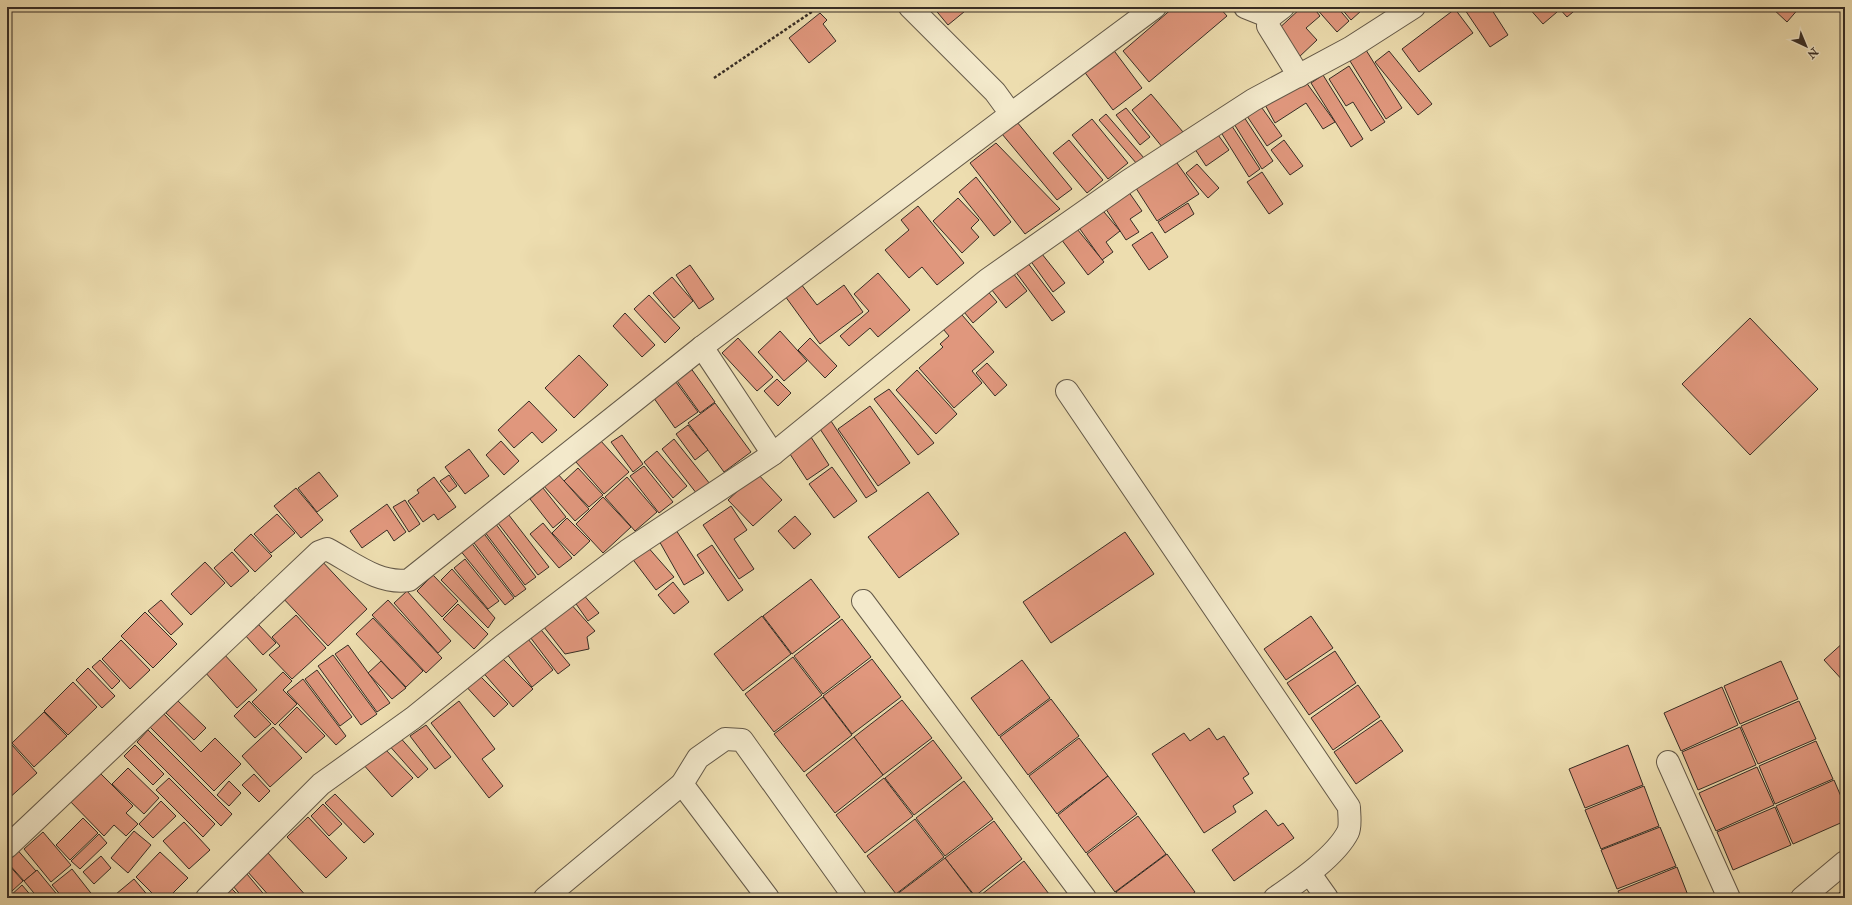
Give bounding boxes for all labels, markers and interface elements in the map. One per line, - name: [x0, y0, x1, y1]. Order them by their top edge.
- north arrow: [1786, 26, 1826, 66]
- text: N: [1804, 44, 1821, 62]

